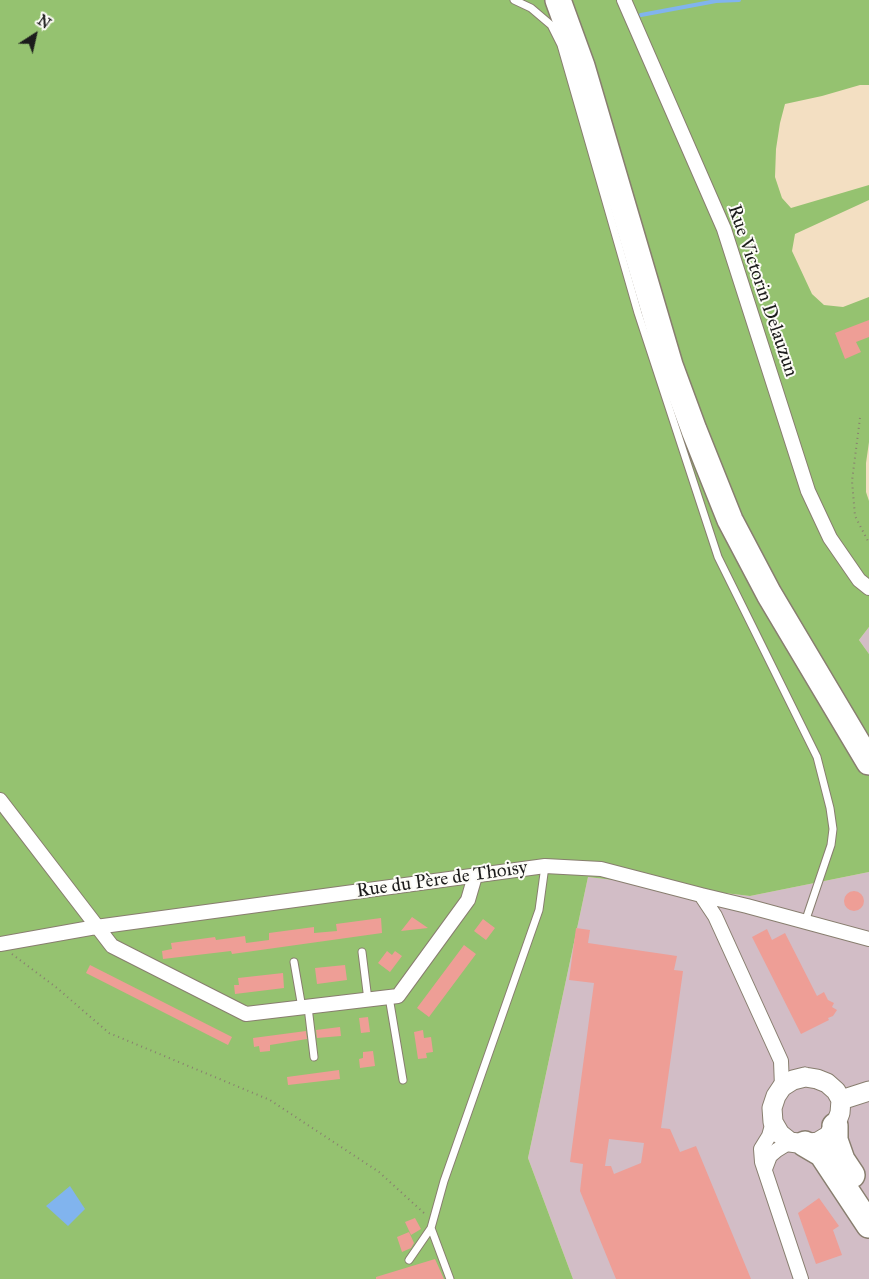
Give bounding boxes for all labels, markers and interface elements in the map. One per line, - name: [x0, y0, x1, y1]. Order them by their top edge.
- north arrow: [10, 10, 60, 60]
- text: N: [34, 12, 54, 33]
- street label: Rue Victorin Delauzun: [722, 202, 802, 380]
- street label: Rue du Père de Thoisy: [355, 857, 529, 903]

